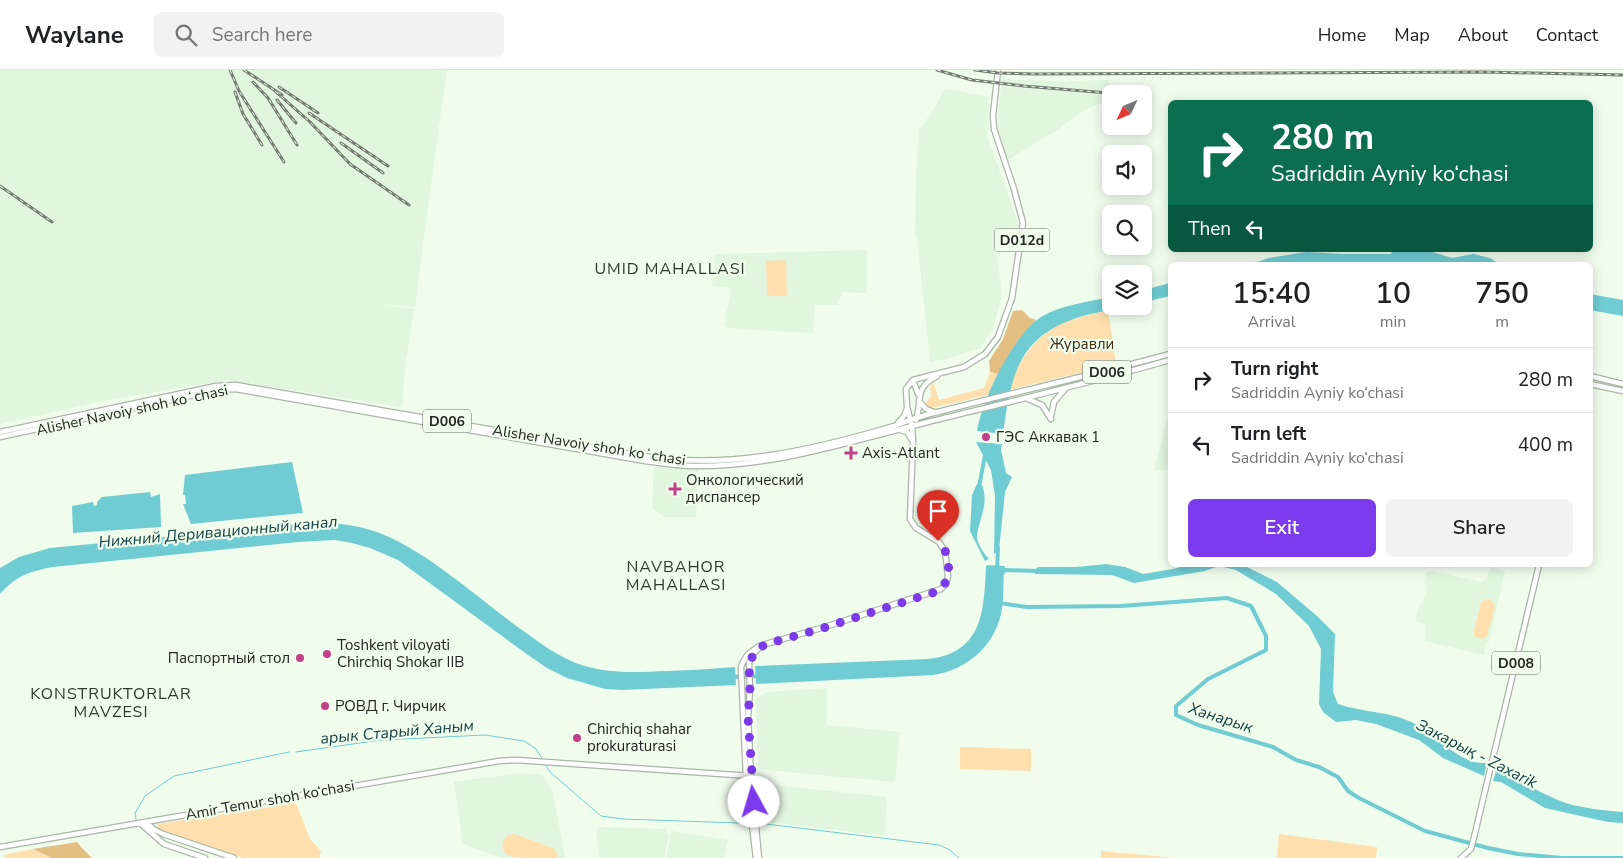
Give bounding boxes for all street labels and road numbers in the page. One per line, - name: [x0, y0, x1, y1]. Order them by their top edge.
- road number: D012d: [994, 228, 1050, 252]
- road number: D006: [1083, 360, 1131, 384]
- street label: Alisher Navoiy shoh koʻchasi: [34, 380, 230, 440]
- road number: D006: [423, 410, 471, 432]
- street label: Alisher Navoiy shoh koʻchasi: [491, 420, 687, 470]
- road number: D008: [1492, 652, 1540, 674]
- street label: Amir Temur shoh ko‘chasi: [184, 775, 356, 825]

